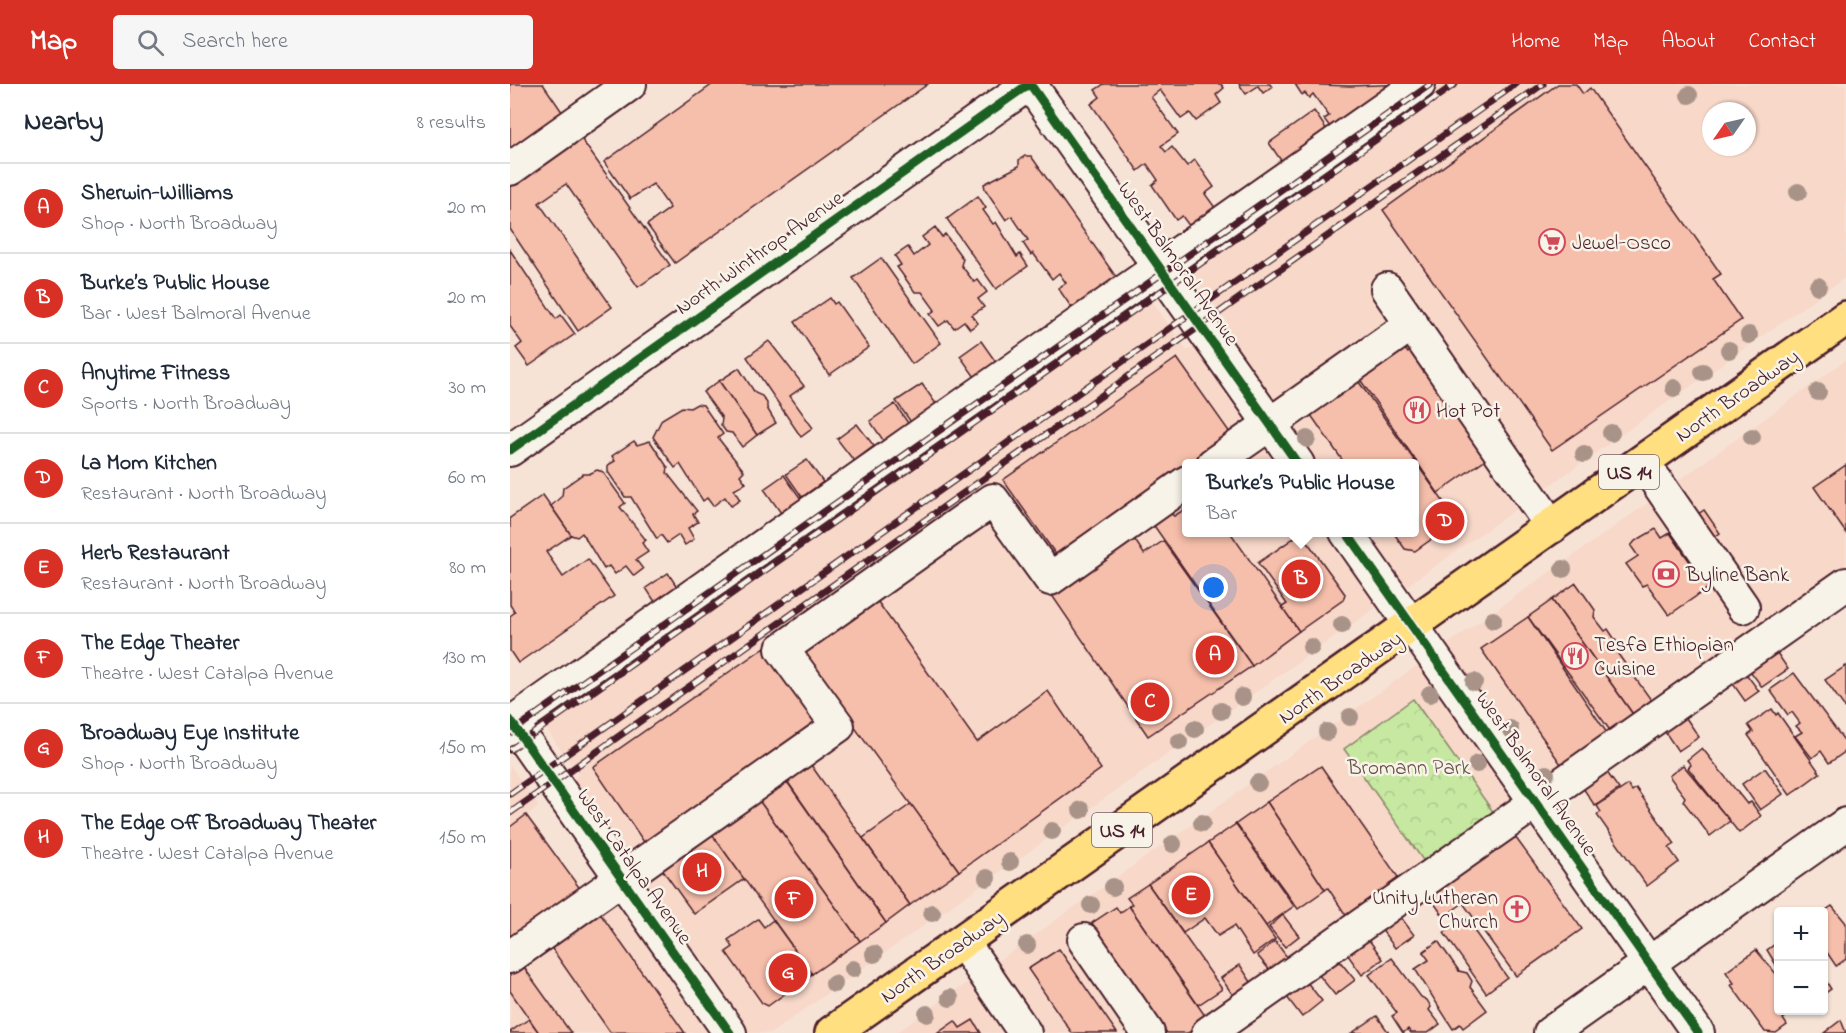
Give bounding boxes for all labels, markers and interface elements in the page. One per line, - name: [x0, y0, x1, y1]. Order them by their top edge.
- search box: [113, 15, 533, 69]
- text: Map: [30, 22, 77, 63]
- icon: search: [134, 26, 167, 59]
- text: Search here: [182, 26, 288, 58]
- text: Home: [1511, 27, 1560, 57]
- text: Map: [1593, 27, 1628, 57]
- text: About: [1661, 27, 1715, 57]
- text: Contact: [1748, 27, 1816, 57]
- north arrow: [1702, 102, 1756, 156]
- text: Nearby: [24, 104, 103, 142]
- text: 8 results: [417, 109, 486, 138]
- street label: West Balmoral Avenue: [1109, 176, 1246, 353]
- text: Sherwin-Williams: [81, 178, 233, 210]
- street label: North Winthrop Avenue: [670, 184, 851, 323]
- text: A: [37, 194, 50, 223]
- text: 20 m: [447, 194, 486, 223]
- text: Shop · North Broadway: [81, 210, 277, 239]
- supermarket icon: Jewel-Osco: [1537, 227, 1567, 257]
- place label: Jewel-Osco: [1572, 229, 1671, 259]
- text: Burke’s Public House: [81, 268, 269, 300]
- text: B: [37, 284, 50, 313]
- text: 20 m: [447, 284, 486, 313]
- text: Bar · West Balmoral Avenue: [81, 300, 311, 329]
- street label: North Broadway: [1670, 343, 1807, 452]
- text: Anytime Fitness: [81, 358, 230, 390]
- text: C: [38, 374, 49, 403]
- text: 30 m: [449, 374, 486, 403]
- text: Sports · North Broadway: [81, 390, 291, 419]
- restaurant icon: Hot Pot: [1402, 395, 1432, 425]
- place label: Hot Pot: [1436, 397, 1500, 427]
- text: La Mom Kitchen: [81, 448, 217, 480]
- road number: US 14: [1599, 455, 1659, 489]
- popup: [1182, 459, 1419, 537]
- text: D: [36, 464, 51, 493]
- text: 60 m: [448, 464, 486, 493]
- text: Burke’s Public House: [1206, 468, 1395, 500]
- text: Restaurant · North Broadway: [81, 480, 326, 509]
- pin: D: [1426, 498, 1464, 544]
- text: Bar: [1206, 500, 1237, 529]
- text: Herb Restaurant: [81, 538, 230, 570]
- text: E: [37, 554, 50, 583]
- text: 80 m: [449, 554, 486, 583]
- pin: B: [1282, 556, 1320, 602]
- bank icon: Byline Bank: [1651, 559, 1681, 589]
- place label: Byline Bank: [1685, 561, 1790, 593]
- text: Restaurant · North Broadway: [81, 570, 326, 599]
- your location: [1199, 573, 1228, 602]
- street label: North Broadway: [1273, 625, 1410, 734]
- text: The Edge Theater: [81, 628, 239, 660]
- place label: Tesfa Ethiopian Cuisine: [1594, 631, 1734, 685]
- pin: A: [1196, 632, 1234, 678]
- restaurant icon: Tesfa Ethiopian Cuisine: [1560, 641, 1590, 671]
- text: F: [37, 644, 50, 673]
- text: 130 m: [442, 644, 486, 673]
- text: Theatre · West Catalpa Avenue: [81, 660, 333, 689]
- pin: C: [1130, 680, 1170, 724]
- street label: West Balmoral Avenue: [1467, 686, 1604, 863]
- text: Broadway Eye Institute: [81, 718, 299, 750]
- text: G: [37, 734, 50, 763]
- text: 150 m: [439, 734, 486, 763]
- text: Shop · North Broadway: [81, 750, 277, 779]
- park label: Bromann Park: [1346, 754, 1471, 784]
- street label: West Catalpa Avenue: [568, 783, 699, 952]
- text: The Edge Off Broadway Theater: [81, 808, 376, 840]
- road number: US 14: [1092, 813, 1152, 847]
- text: H: [38, 824, 49, 853]
- text: 150 m: [439, 824, 486, 853]
- text: Theatre · West Catalpa Avenue: [81, 840, 333, 869]
- pin: H: [682, 850, 722, 894]
- pin: E: [1172, 872, 1210, 918]
- pin: F: [774, 876, 814, 922]
- place label: Unity Lutheran Church: [1372, 884, 1498, 938]
- church icon: Unity Lutheran Church: [1502, 894, 1532, 924]
- street label: North Broadway: [875, 904, 1012, 1013]
- map controls: [1774, 907, 1828, 1015]
- button: +: [1774, 907, 1828, 961]
- pin: G: [768, 950, 808, 996]
- button: −: [1774, 961, 1828, 1015]

